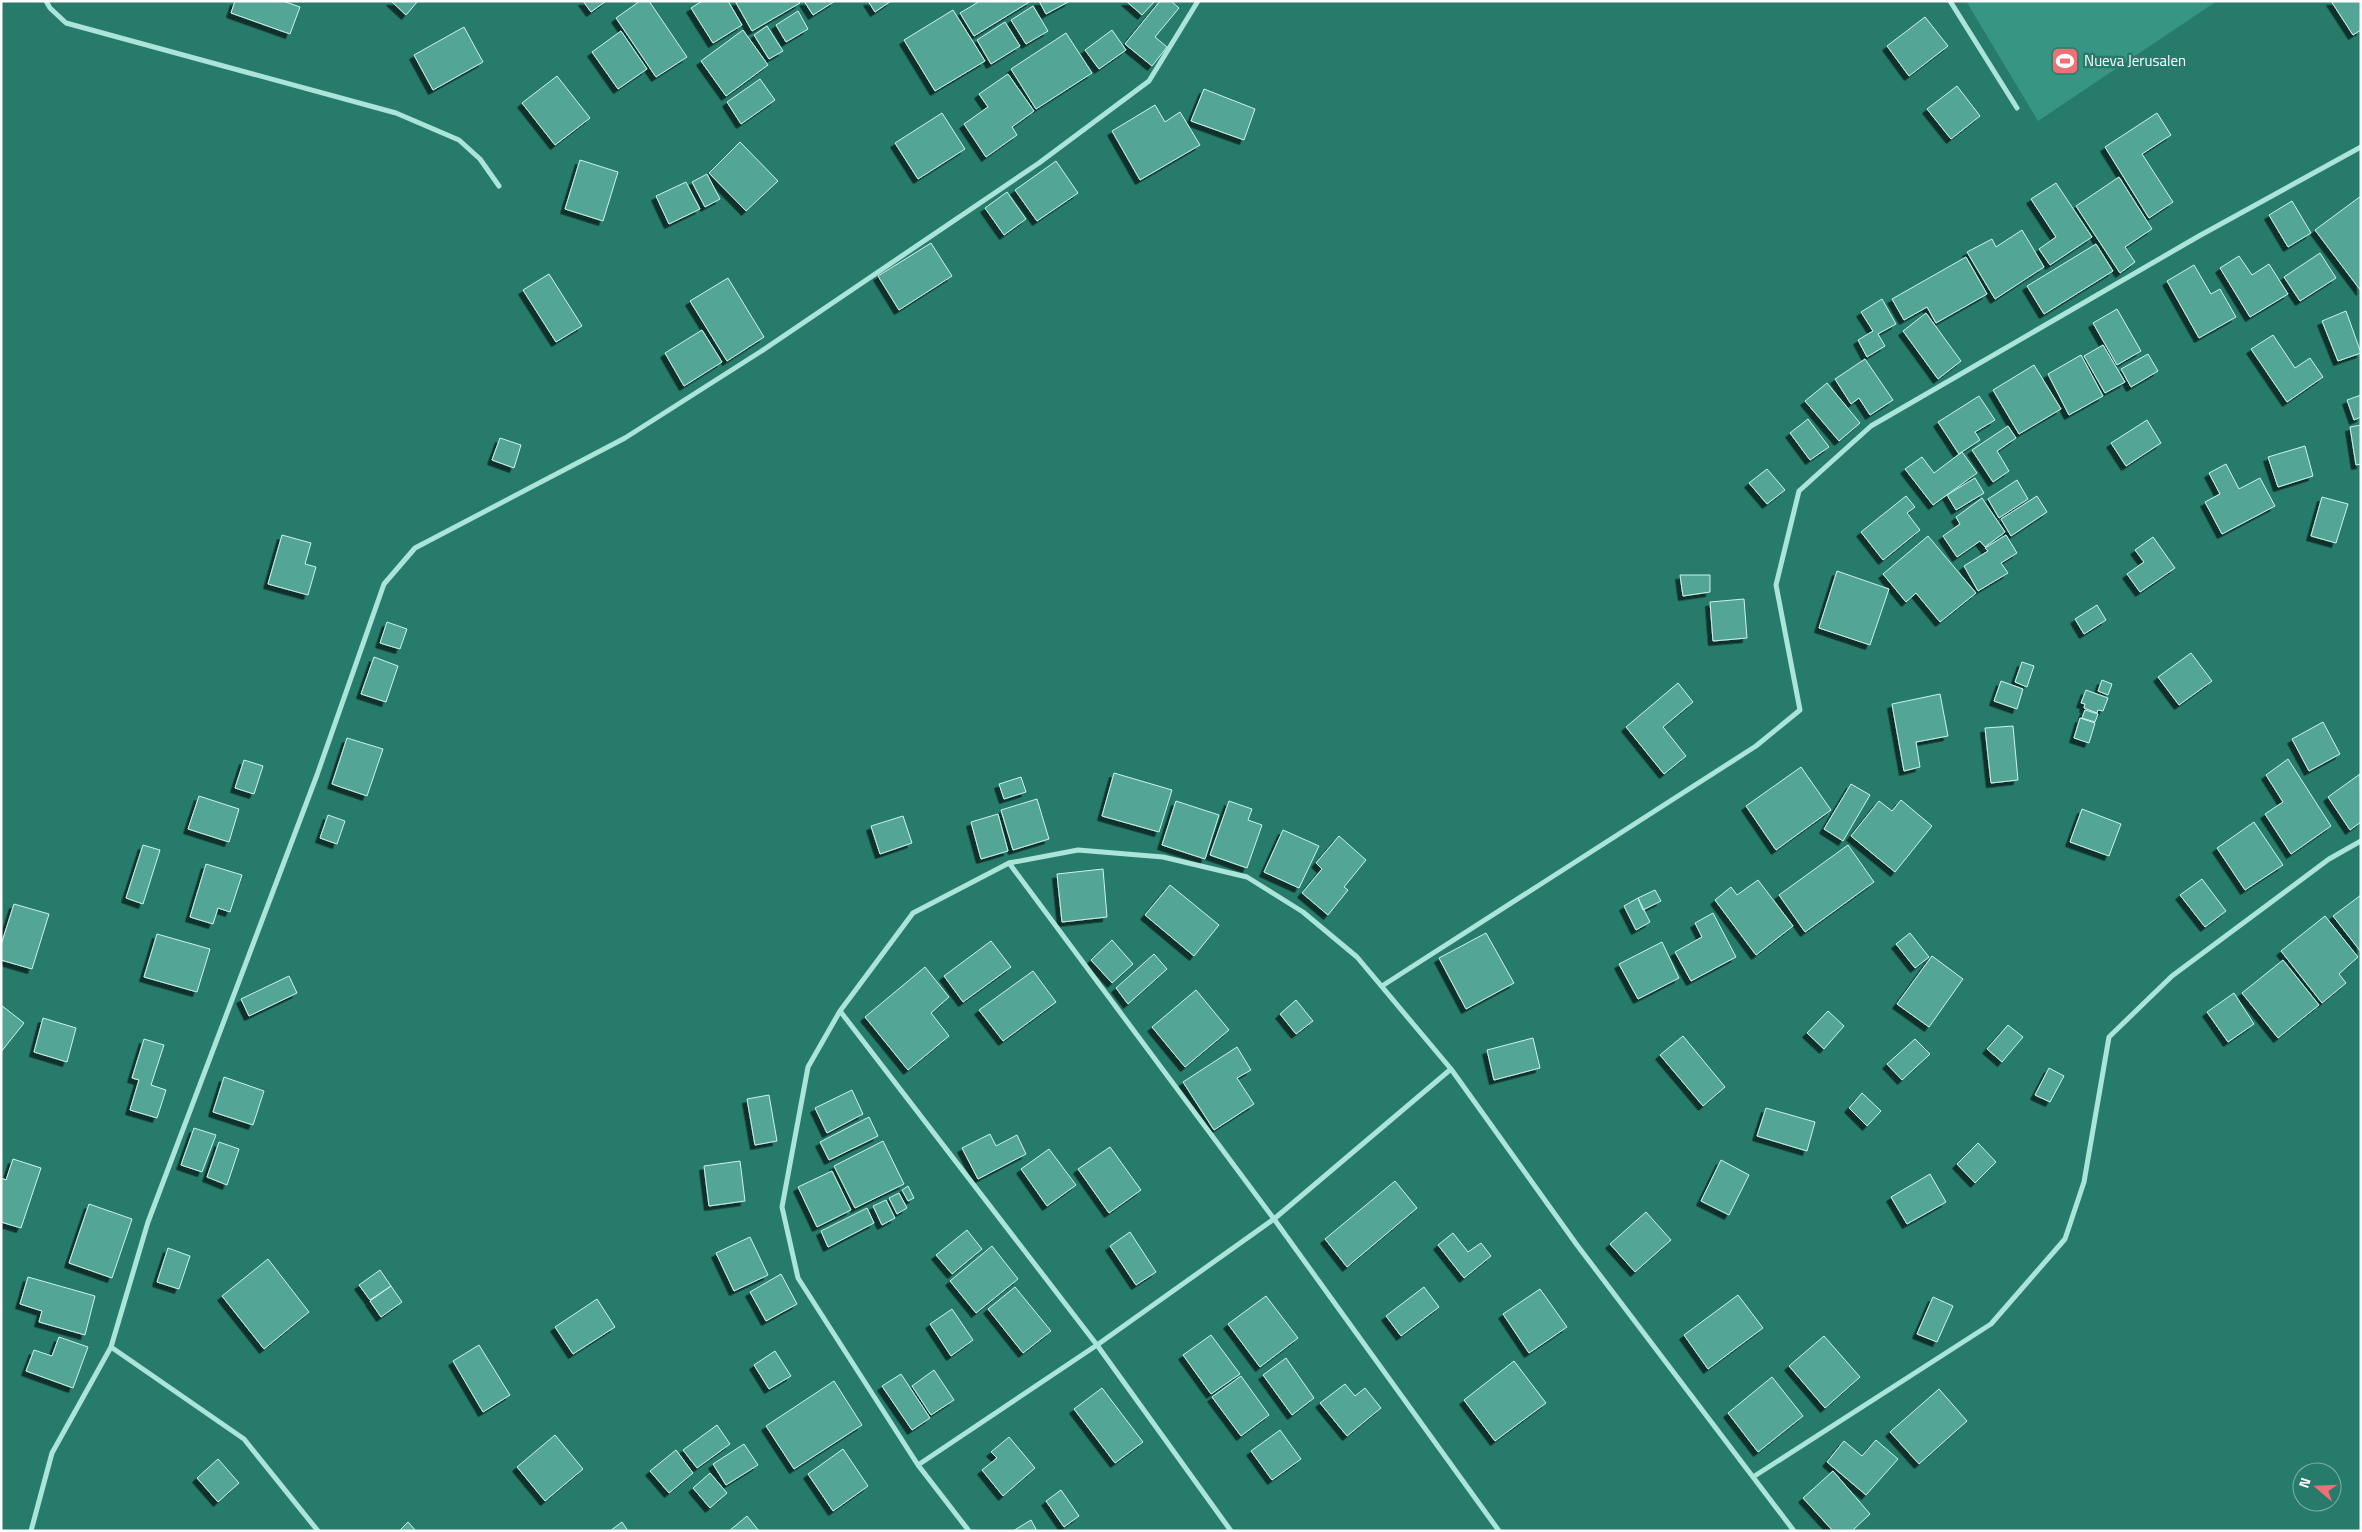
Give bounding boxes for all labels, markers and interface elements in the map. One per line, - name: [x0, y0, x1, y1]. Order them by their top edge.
- sports icon: Nueva Jerusalen: [2050, 46, 2080, 76]
- place label: Nueva Jerusalen: [2084, 49, 2186, 72]
- north arrow: [2292, 1462, 2342, 1512]
- text: N: [2293, 1475, 2316, 1491]

